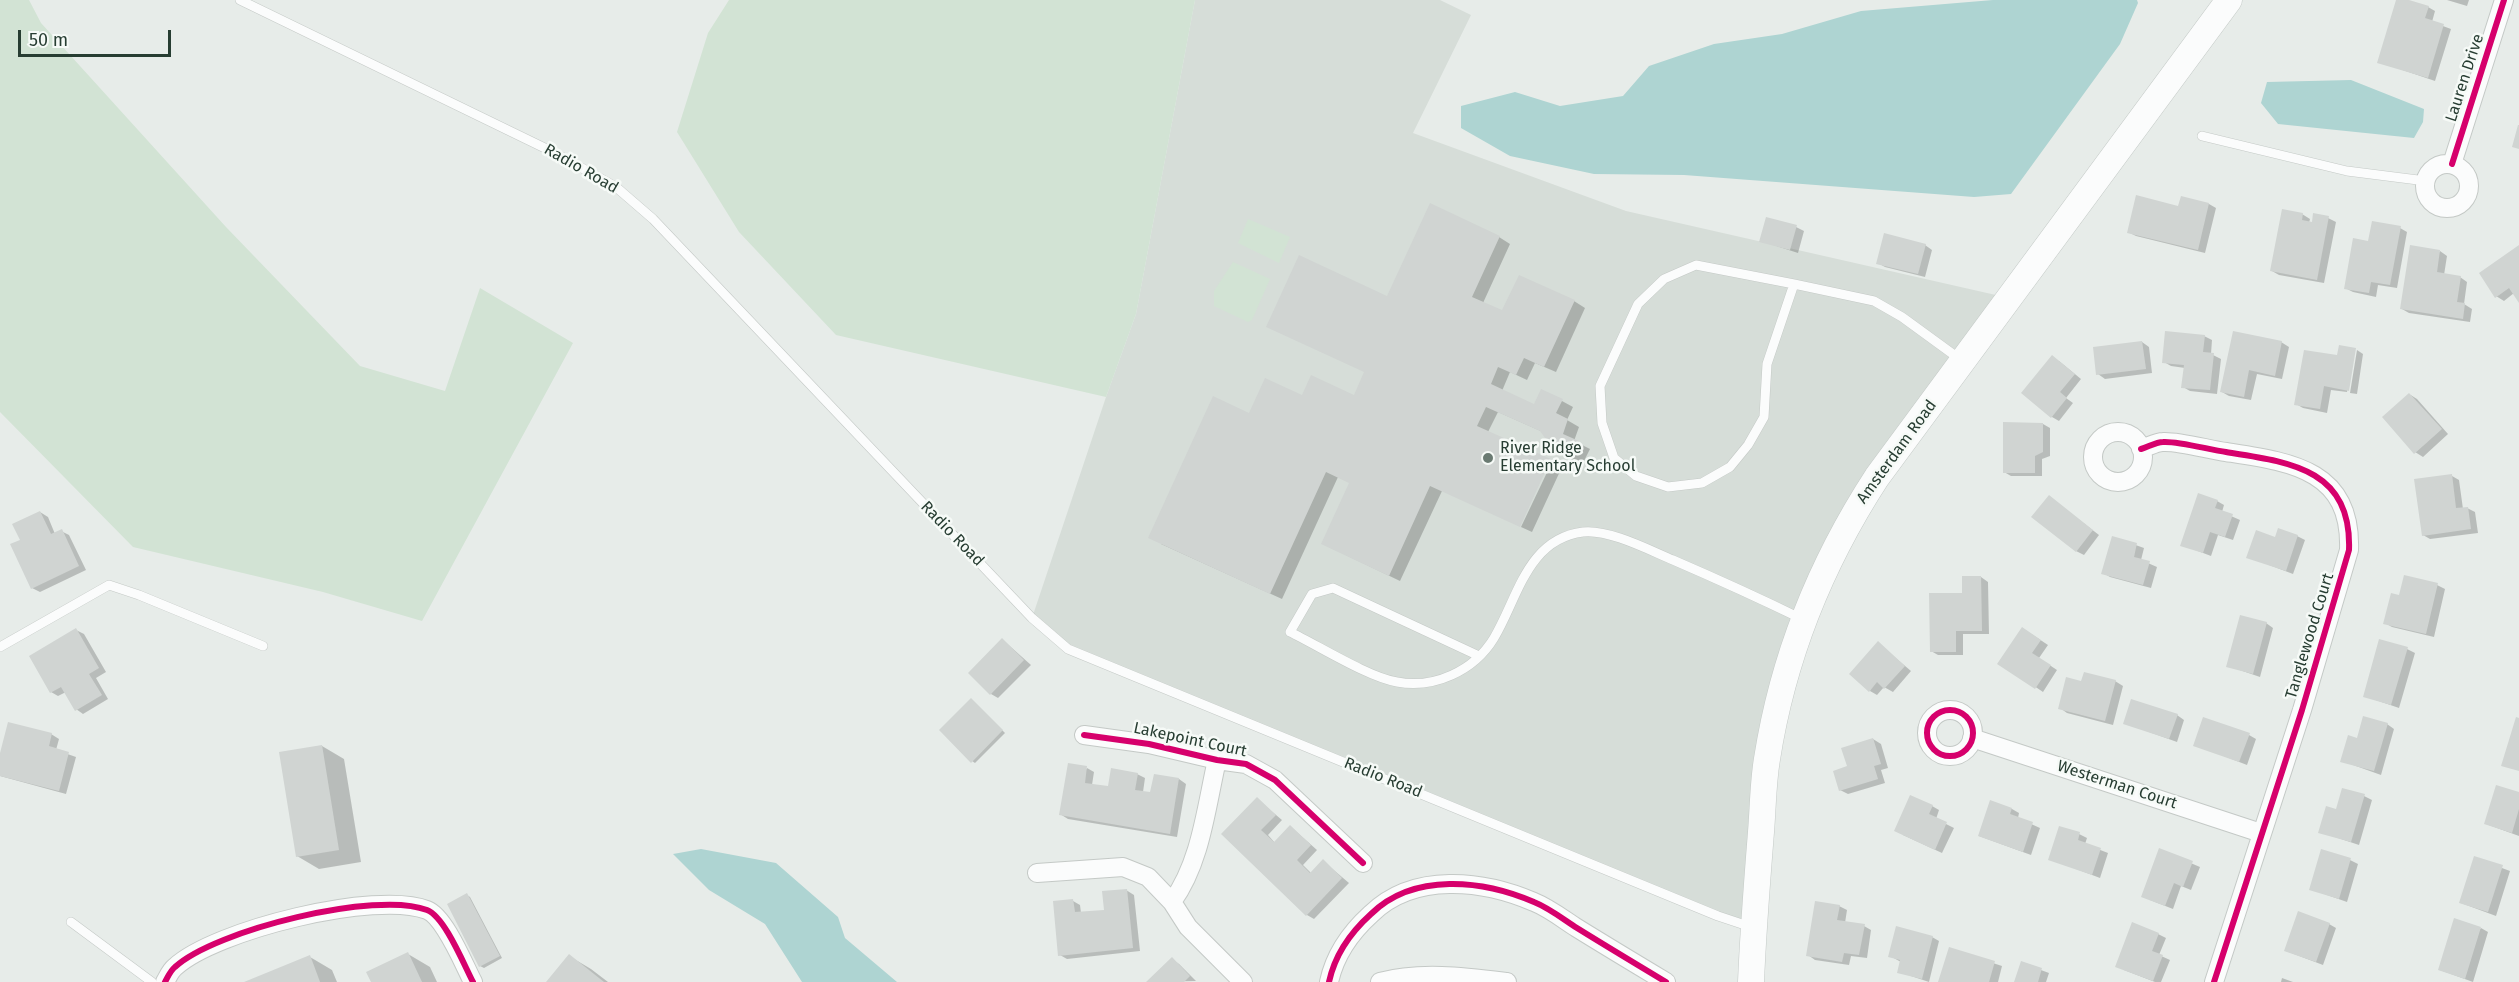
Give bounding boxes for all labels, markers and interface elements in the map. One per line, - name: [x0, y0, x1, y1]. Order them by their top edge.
- scale bar: [21, 18, 174, 56]
- text: 50 m: [29, 29, 68, 51]
- street label: Lauren Drive: [2442, 32, 2488, 124]
- street label: Radio Road: [540, 140, 622, 198]
- street label: Amsterdam Road: [1853, 396, 1941, 508]
- place label: River Ridge Elementary School: [1500, 439, 1635, 477]
- marker: River Ridge Elementary School: [1481, 451, 1495, 465]
- street label: Radio Road: [916, 498, 988, 570]
- street label: Tanglewood Court: [2282, 571, 2338, 701]
- street label: Lakepoint Court: [1132, 719, 1248, 761]
- street label: Radio Road: [1341, 754, 1425, 802]
- street label: Westerman Court: [2055, 757, 2179, 813]

